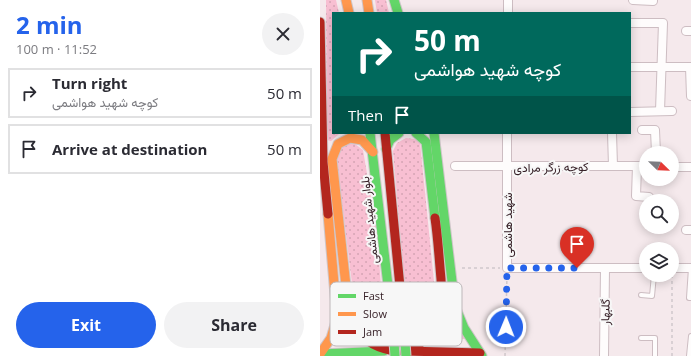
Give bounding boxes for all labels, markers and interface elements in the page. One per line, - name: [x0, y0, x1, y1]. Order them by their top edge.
- text: 2 min: [16, 8, 83, 41]
- button: close: [262, 13, 304, 55]
- text: 50 m: [414, 21, 481, 59]
- icon: right: [348, 28, 400, 80]
- text: 100 m · 11:52: [16, 40, 97, 58]
- text: کوچه شهید هواشمی: [414, 57, 561, 81]
- text: Turn right: [52, 73, 127, 93]
- icon: right: [18, 82, 40, 104]
- text: 50 m: [267, 83, 302, 103]
- text: کوچه شهید هواشمی: [52, 93, 158, 111]
- icon: arrive: [391, 104, 413, 126]
- text: Then: [348, 105, 383, 125]
- icon: arrive: [18, 138, 40, 160]
- text: Arrive at destination: [52, 139, 207, 159]
- text: 50 m: [267, 139, 302, 159]
- north arrow: [639, 146, 679, 186]
- map controls: [639, 146, 679, 282]
- street label: کوچه زرگر مرادی: [513, 158, 589, 176]
- street label: بلوار شهید هاشمی: [356, 175, 382, 265]
- street label: شهید هاشمی: [499, 192, 516, 258]
- button: search: [639, 194, 679, 234]
- pin: [560, 227, 594, 268]
- icon: arrive: [566, 233, 588, 255]
- button: layers: [639, 242, 679, 282]
- legend: [330, 282, 462, 346]
- text: Fast: [363, 288, 384, 303]
- street label: گلبهار: [596, 299, 614, 326]
- button: Exit: [16, 302, 156, 348]
- button: Share: [164, 302, 304, 348]
- text: Slow: [363, 306, 387, 321]
- position arrow: [485, 306, 527, 348]
- text: Jam: [362, 324, 382, 339]

